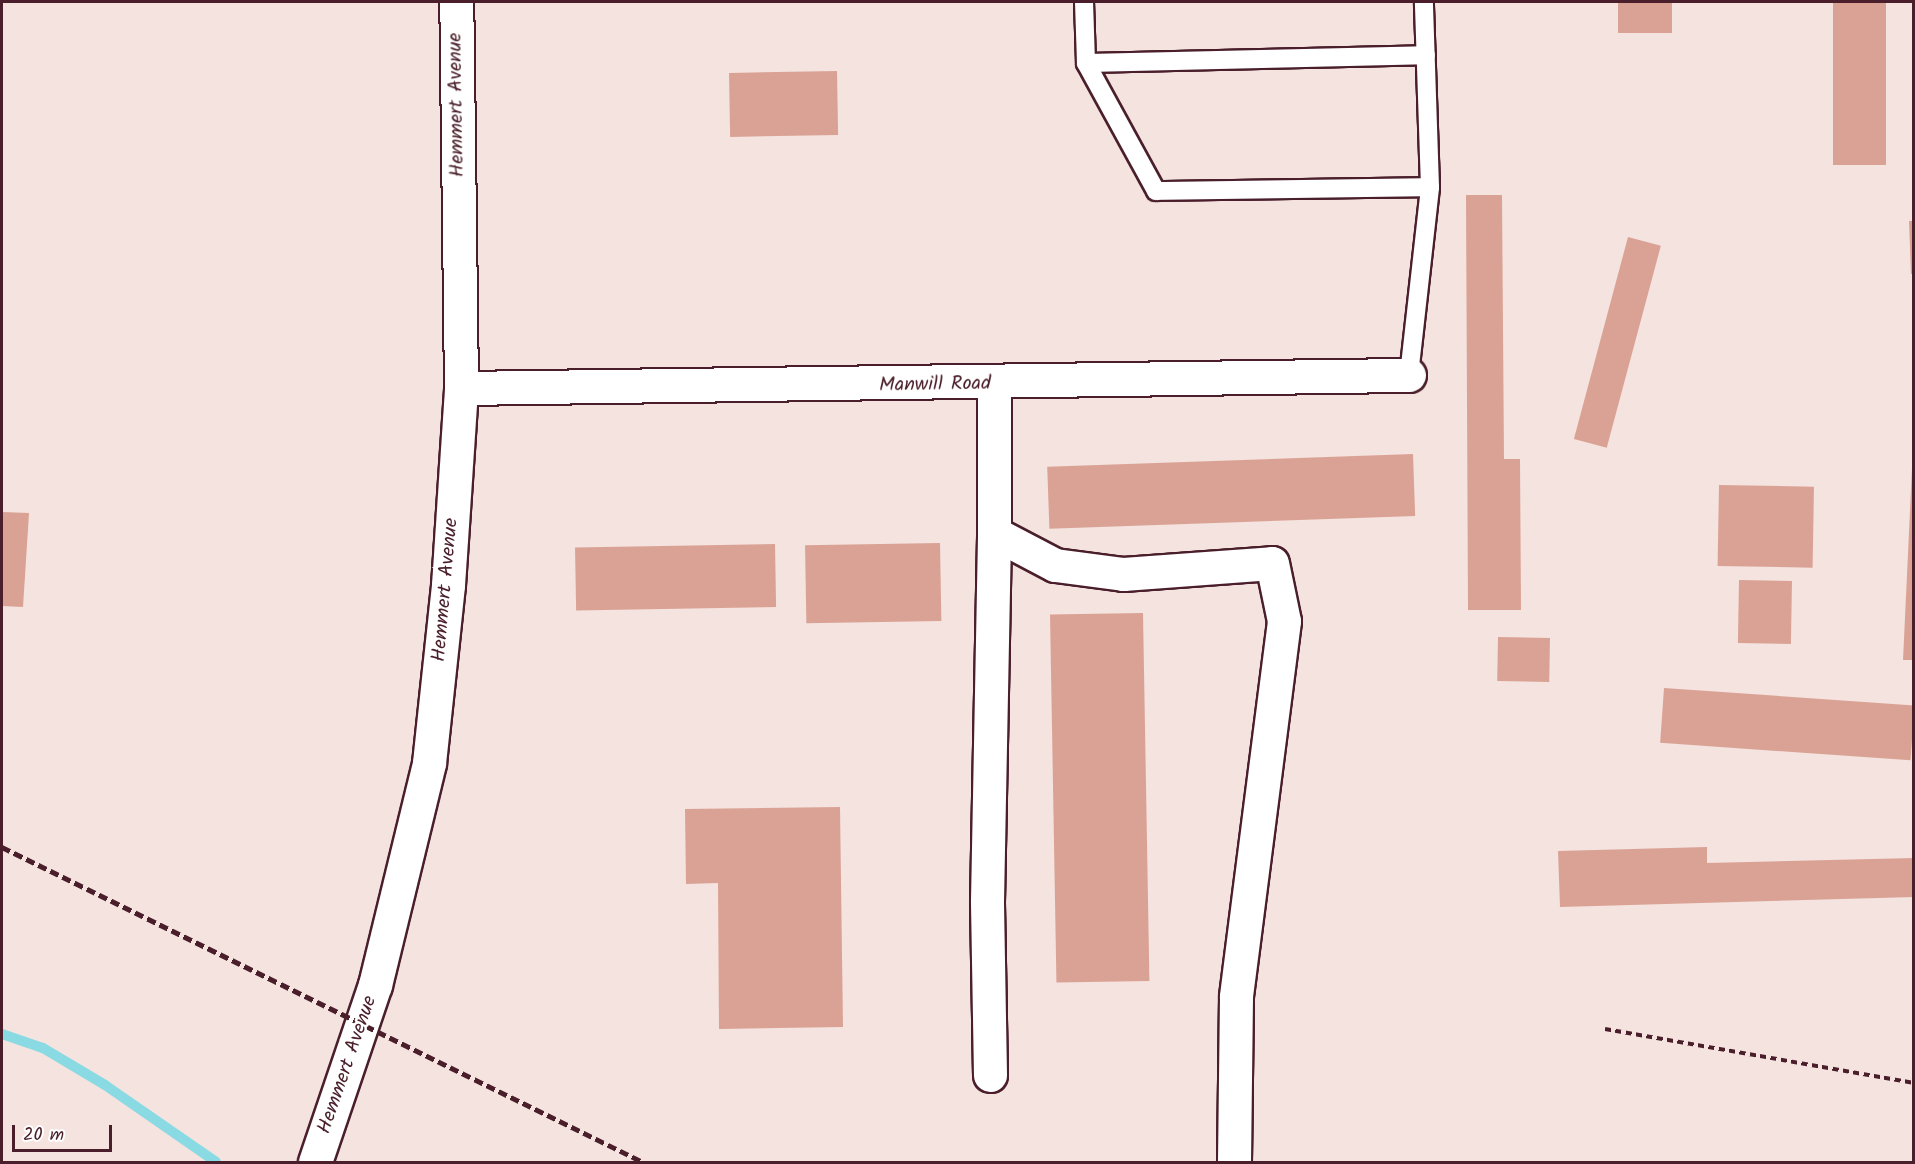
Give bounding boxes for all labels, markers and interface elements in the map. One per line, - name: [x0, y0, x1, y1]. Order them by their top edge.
- street label: Hemmert Avenue: [444, 33, 470, 177]
- street label: Manwill Road: [879, 372, 991, 398]
- street label: Hemmert Avenue: [428, 517, 464, 663]
- street label: Hemmert Avenue: [313, 993, 383, 1137]
- scale bar: [15, 1113, 116, 1151]
- text: 20 m: [23, 1121, 64, 1150]

